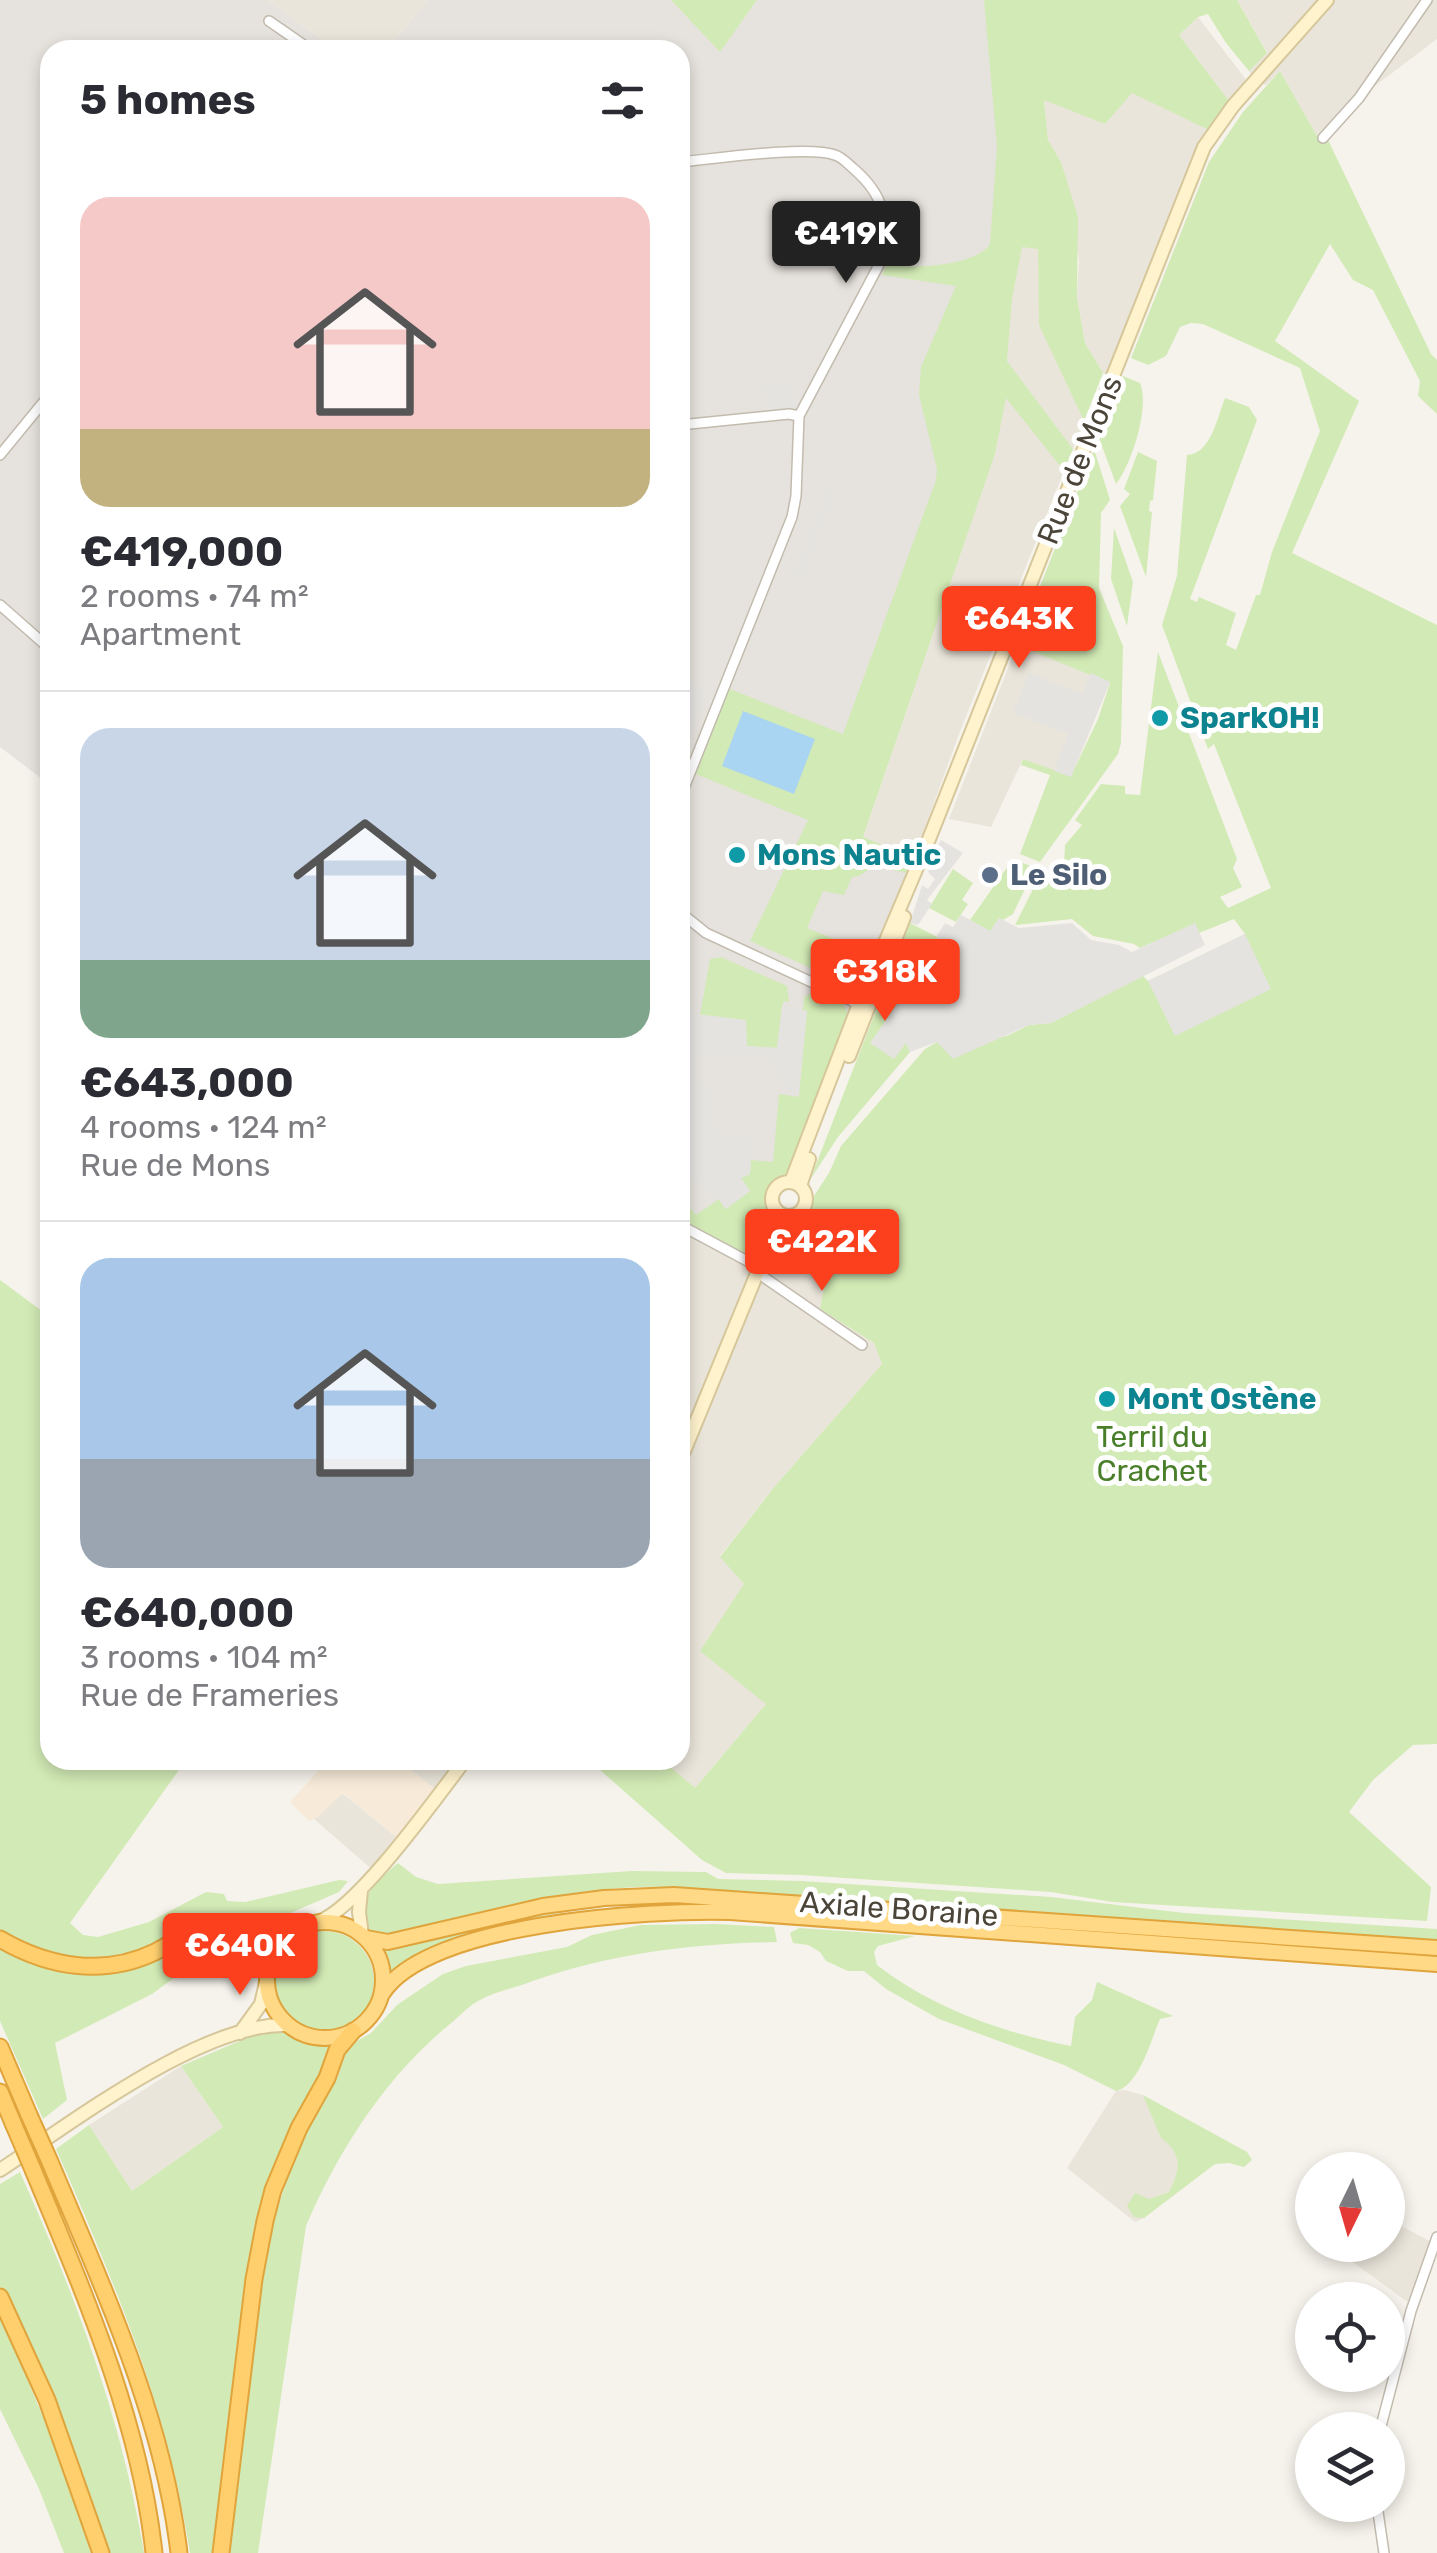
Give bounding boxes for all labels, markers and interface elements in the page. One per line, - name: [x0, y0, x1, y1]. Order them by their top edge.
- icon: filters: [595, 73, 650, 128]
- text: 5 homes: [80, 75, 256, 125]
- pin: €419K: [776, 201, 916, 286]
- text: €419K: [794, 214, 898, 252]
- icon: home: [275, 262, 455, 442]
- street label: Rue de Mons: [1030, 371, 1130, 549]
- text: €419,000: [80, 527, 283, 577]
- text: 2 rooms · 74 m²: [80, 577, 309, 615]
- pin: €643K: [949, 586, 1089, 671]
- text: €643K: [964, 599, 1074, 637]
- text: Apartment: [80, 615, 241, 653]
- place label: SparkOH!: [1180, 700, 1320, 736]
- marker: SparkOH!: [1149, 707, 1171, 729]
- icon: home: [275, 793, 455, 973]
- place label: Mons Nautic: [757, 837, 941, 873]
- marker: Mons Nautic: [726, 844, 748, 866]
- place label: Le Silo: [1010, 857, 1107, 893]
- marker: Le Silo: [979, 864, 1001, 886]
- pin: €318K: [815, 939, 955, 1024]
- text: €318K: [833, 952, 937, 990]
- text: €643,000: [80, 1058, 294, 1108]
- text: 4 rooms · 124 m²: [80, 1108, 327, 1146]
- text: Rue de Mons: [80, 1146, 270, 1184]
- pin: €422K: [752, 1209, 892, 1294]
- text: €422K: [767, 1222, 877, 1260]
- icon: home: [275, 1323, 455, 1503]
- place label: Mont Ostène: [1127, 1381, 1317, 1417]
- marker: Mont Ostène: [1096, 1388, 1118, 1410]
- park label: Terril du Crachet: [1096, 1419, 1208, 1489]
- text: €640,000: [80, 1588, 294, 1638]
- text: 3 rooms · 104 m²: [80, 1638, 328, 1676]
- text: Rue de Frameries: [80, 1676, 339, 1714]
- street label: Axiale Boraine: [799, 1884, 999, 1934]
- pin: €640K: [170, 1913, 310, 1998]
- text: €640K: [185, 1926, 295, 1964]
- north arrow: [1295, 2152, 1405, 2262]
- map controls: [1295, 2152, 1405, 2522]
- button: locate: [1295, 2282, 1405, 2392]
- button: layers: [1295, 2412, 1405, 2522]

